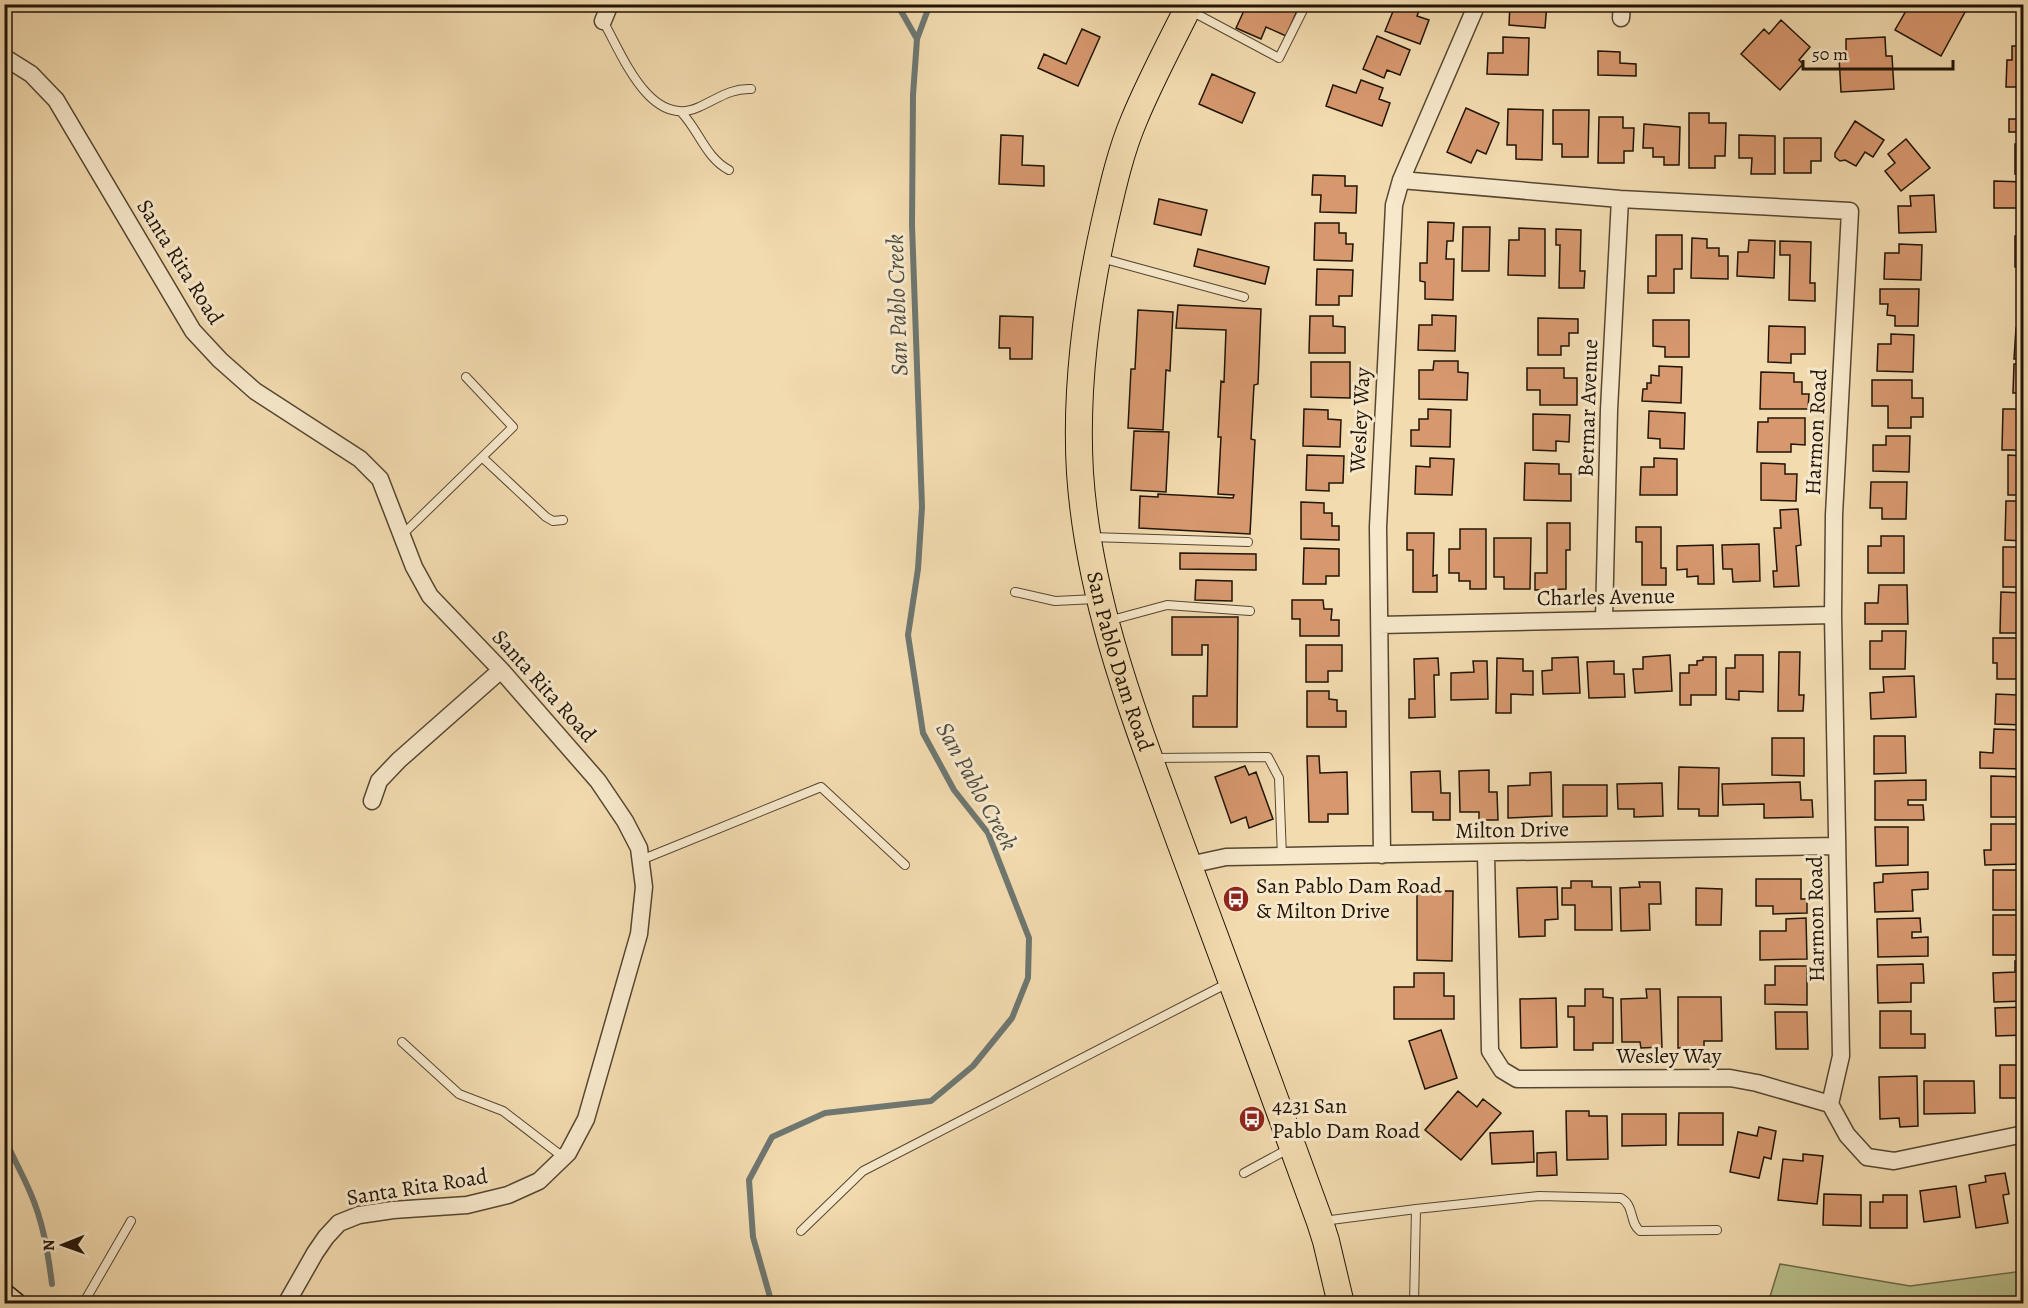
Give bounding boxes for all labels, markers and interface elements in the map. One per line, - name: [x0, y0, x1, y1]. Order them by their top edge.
- scale bar: [1803, 33, 1953, 71]
- text: 50 m: [1812, 42, 1848, 66]
- street label: Santa Rita Road: [130, 194, 231, 331]
- water label: San Pablo Creek: [879, 233, 915, 377]
- street label: Bermar Avenue: [1571, 338, 1605, 478]
- street label: Wesley Way: [1342, 366, 1378, 474]
- street label: Harmon Road: [1798, 368, 1834, 496]
- street label: San Pablo Dam Road: [1079, 569, 1161, 755]
- street label: Charles Avenue: [1537, 581, 1675, 613]
- street label: Santa Rita Road: [485, 623, 603, 749]
- water label: San Pablo Creek: [929, 716, 1026, 856]
- street label: Milton Drive: [1455, 814, 1569, 846]
- street label: Harmon Road: [1800, 855, 1832, 982]
- place label: San Pablo Dam Road & Milton Drive: [1256, 871, 1442, 926]
- bus stop icon: San Pablo Dam Road & Milton Drive: [1221, 884, 1251, 914]
- street label: Wesley Way: [1615, 1041, 1722, 1071]
- place label: 4231 San Pablo Dam Road: [1272, 1091, 1420, 1146]
- bus stop icon: 4231 San Pablo Dam Road: [1237, 1104, 1267, 1134]
- street label: Santa Rita Road: [344, 1161, 490, 1213]
- north arrow: [33, 1215, 93, 1275]
- text: N: [38, 1239, 60, 1251]

